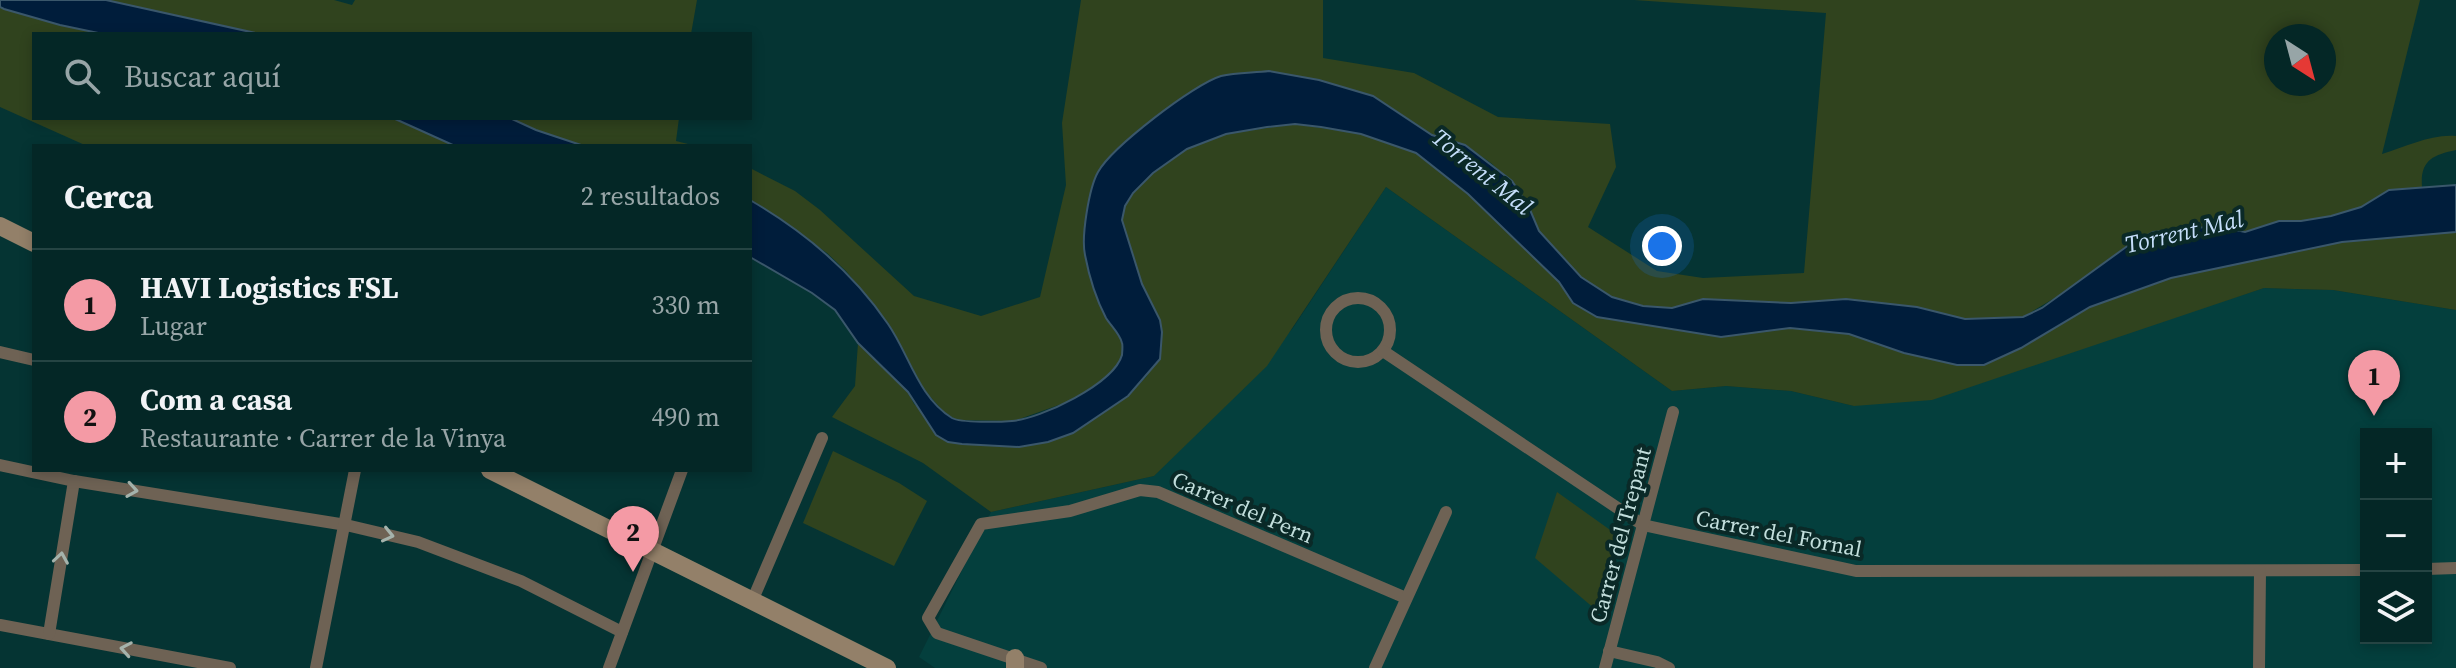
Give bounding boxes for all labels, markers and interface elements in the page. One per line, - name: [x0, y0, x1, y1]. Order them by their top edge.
- north arrow: [2264, 24, 2336, 96]
- search box: [32, 32, 752, 120]
- icon: search: [60, 54, 104, 98]
- text: Buscar aquí: [124, 56, 281, 97]
- water label: Torrent Mal: [1425, 121, 1540, 223]
- text: Cerca: [64, 173, 153, 219]
- text: 2 resultados: [581, 178, 720, 214]
- water label: Torrent Mal: [2121, 202, 2247, 261]
- your location: [1642, 226, 1682, 266]
- text: HAVI Logistics FSL: [140, 267, 398, 308]
- text: 1: [83, 287, 97, 323]
- text: 330 m: [652, 287, 720, 323]
- text: Lugar: [140, 308, 207, 344]
- pin: 1: [2348, 350, 2400, 416]
- text: Com a casa: [140, 379, 292, 420]
- text: 2: [83, 399, 97, 435]
- text: 490 m: [652, 399, 720, 435]
- text: Restaurante · Carrer de la Vinya: [140, 420, 506, 456]
- map controls: [2360, 428, 2432, 644]
- button: +: [2360, 428, 2432, 500]
- street label: Carrer del Trepant: [1582, 443, 1658, 626]
- street label: Carrer del Pern: [1168, 464, 1318, 550]
- one-way arrow: [125, 481, 138, 498]
- button: −: [2360, 500, 2432, 572]
- street label: Carrer del Fornal: [1693, 502, 1865, 564]
- pin: 2: [607, 506, 659, 572]
- one-way arrow: [380, 526, 394, 543]
- one-way arrow: [52, 551, 69, 565]
- button: layers: [2360, 572, 2432, 644]
- one-way arrow: [119, 641, 133, 658]

